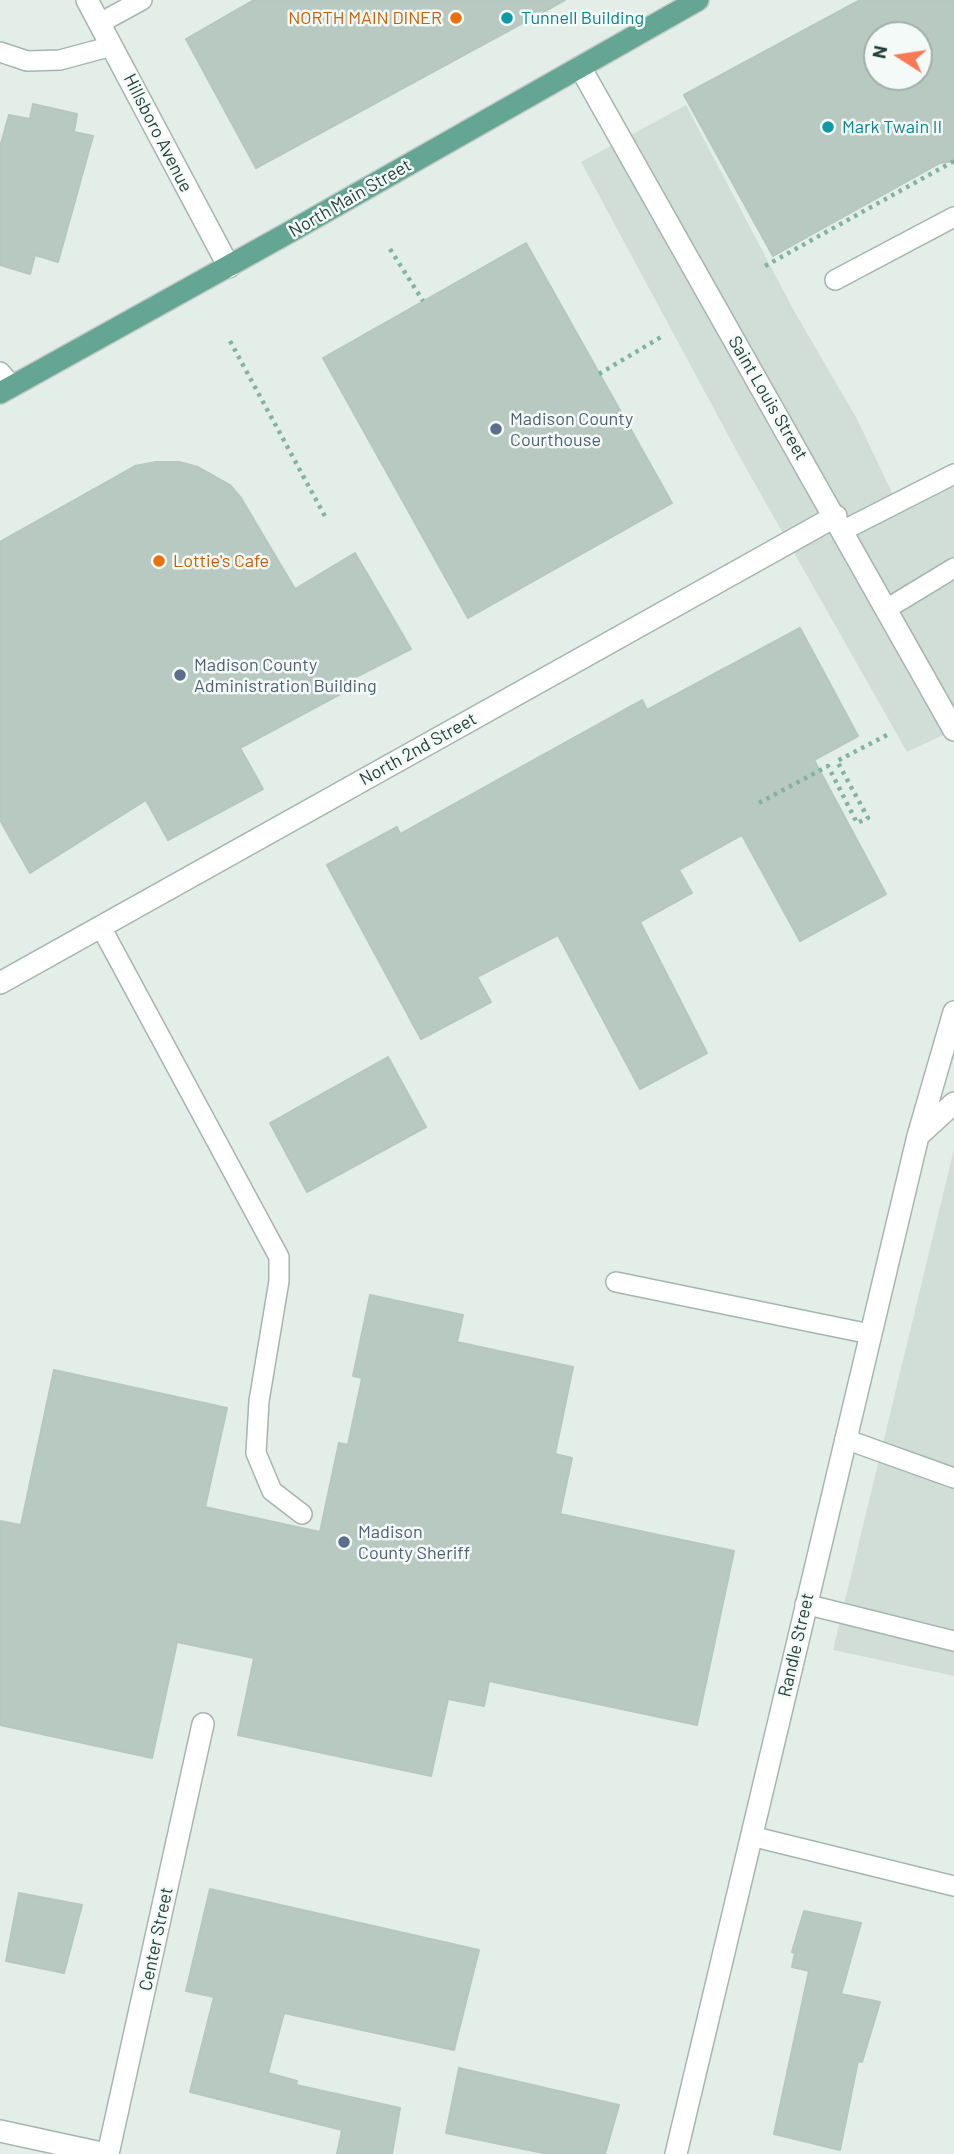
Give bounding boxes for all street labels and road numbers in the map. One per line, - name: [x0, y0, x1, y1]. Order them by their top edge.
- street label: Hillsboro Avenue: [119, 70, 197, 196]
- street label: North Main Street: [285, 154, 415, 242]
- street label: Saint Louis Street: [724, 332, 812, 464]
- street label: North 2nd Street: [356, 708, 480, 790]
- street label: Randle Street: [774, 1591, 818, 1699]
- street label: Center Street: [134, 1885, 178, 1993]

